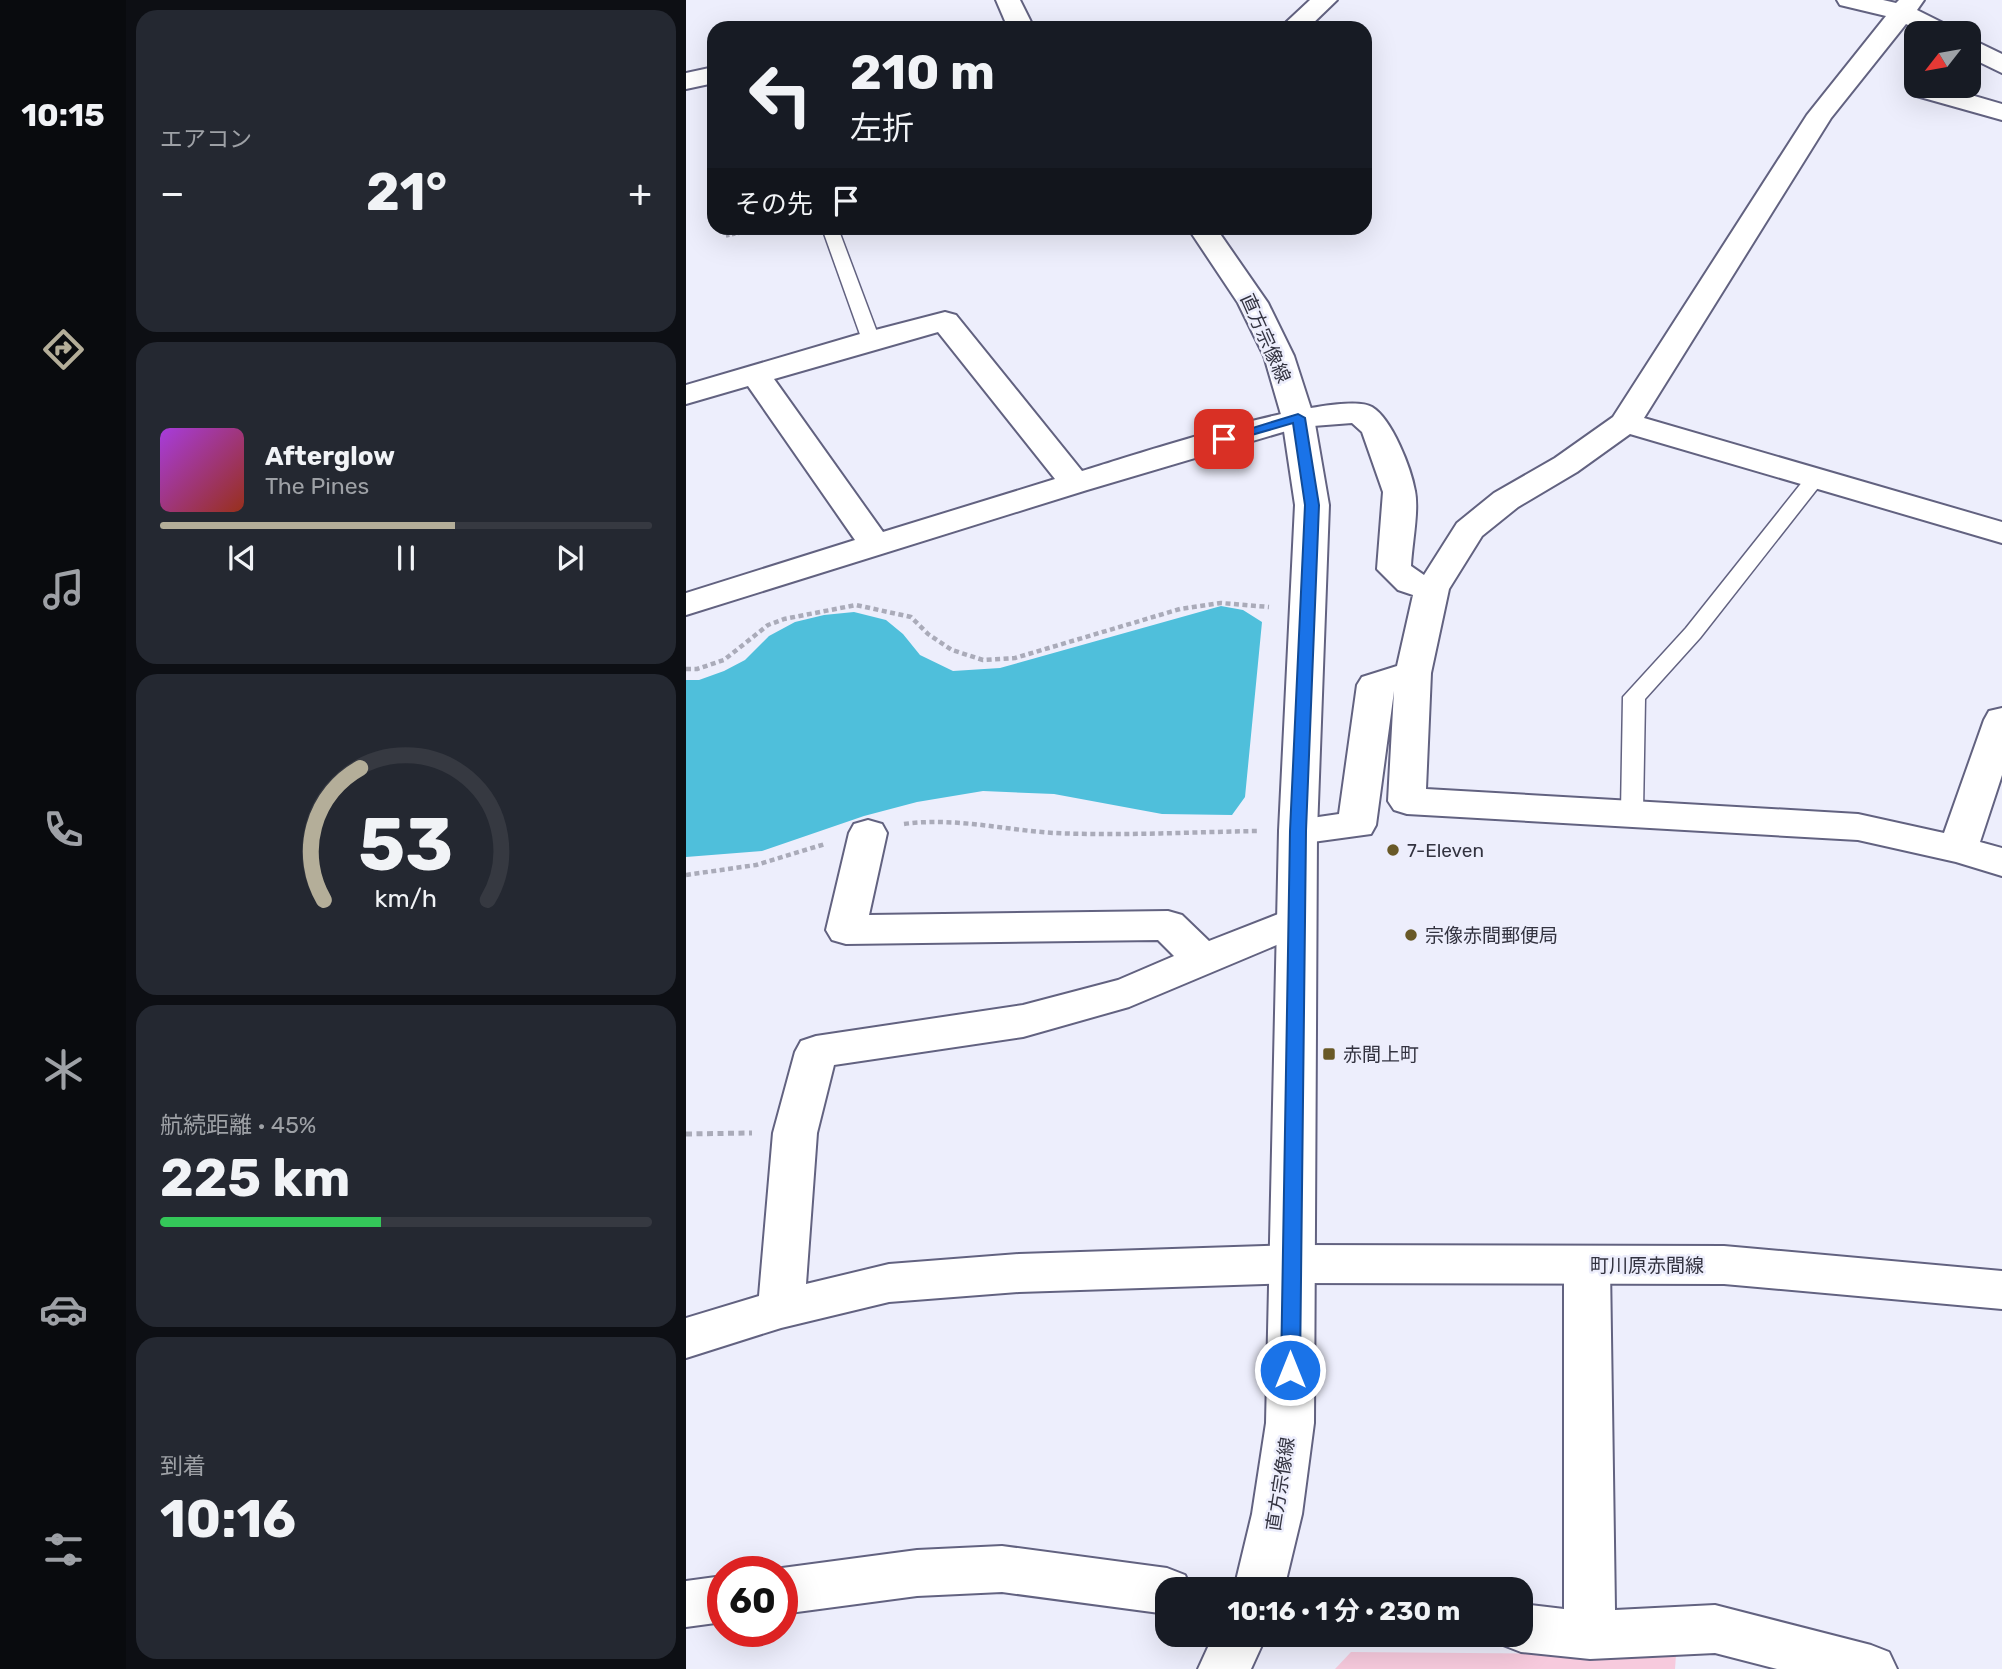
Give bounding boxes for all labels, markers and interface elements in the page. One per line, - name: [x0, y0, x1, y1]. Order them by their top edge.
- north arrow: [1904, 21, 1981, 98]
- map controls: [1904, 21, 1981, 98]
- text: 210 m: [850, 43, 995, 101]
- icon: left: [735, 49, 826, 140]
- text: 10:15: [21, 96, 105, 134]
- text: 左折: [850, 109, 914, 147]
- text: エアコン: [160, 125, 252, 153]
- text: 21°: [366, 161, 447, 223]
- text: −: [160, 170, 185, 216]
- text: +: [628, 170, 652, 216]
- icon: arrive: [827, 182, 865, 220]
- text: その先: [735, 189, 813, 220]
- street label: 直方宗像線: [1236, 290, 1295, 386]
- icon: directions: [39, 325, 88, 374]
- pin: [1194, 409, 1254, 469]
- icon: arrive: [1205, 420, 1243, 458]
- text: Afterglow: [265, 441, 395, 472]
- text: The Pines: [265, 472, 369, 500]
- icon: previous: [223, 539, 261, 577]
- icon: pause: [387, 539, 425, 577]
- icon: next: [551, 539, 589, 577]
- icon: music: [39, 565, 88, 614]
- text: 53: [359, 803, 454, 889]
- icon: phone: [39, 805, 88, 854]
- place label: 7-Eleven: [1407, 839, 1484, 862]
- marker: 7-Eleven: [1385, 842, 1401, 858]
- text: km/h: [375, 884, 437, 913]
- place label: 宗像赤間郵便局: [1425, 924, 1558, 947]
- marker: 宗像赤間郵便局: [1403, 927, 1419, 943]
- place label: 赤間上町: [1343, 1043, 1419, 1066]
- icon: climate: [39, 1045, 88, 1094]
- marker: 赤間上町: [1321, 1046, 1337, 1062]
- text: 航続距離 · 45%: [160, 1111, 316, 1139]
- text: 225 km: [160, 1147, 350, 1209]
- street label: 町川原赤間線: [1590, 1254, 1704, 1277]
- icon: car: [39, 1285, 88, 1334]
- position arrow: [1253, 1333, 1327, 1407]
- street label: 直方宗像線: [1262, 1435, 1299, 1533]
- text: 到着: [160, 1452, 206, 1480]
- text: 10:16: [160, 1488, 296, 1550]
- icon: filters: [39, 1525, 88, 1574]
- speed limit sign: 60: [707, 1556, 798, 1647]
- text: 10:16 · 1 分 · 230 m: [1228, 1596, 1460, 1627]

